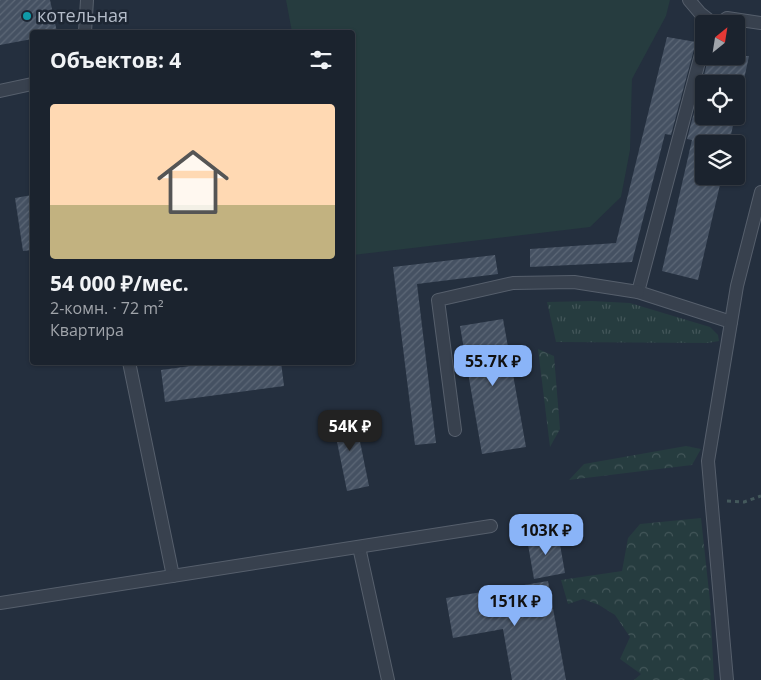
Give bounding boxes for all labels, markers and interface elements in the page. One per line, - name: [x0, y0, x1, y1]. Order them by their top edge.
- place label: котельная: [37, 3, 128, 27]
- marker: котельная: [21, 10, 33, 22]
- north arrow: [695, 15, 745, 65]
- map controls: [695, 15, 745, 185]
- text: Объектов: 4: [50, 46, 181, 74]
- icon: filters: [307, 46, 335, 74]
- button: locate: [695, 75, 745, 125]
- button: layers: [695, 135, 745, 185]
- icon: home: [148, 137, 238, 227]
- text: 54 000 ₽/мес.: [50, 269, 189, 297]
- text: 2-комн. · 72 m²: [50, 297, 164, 319]
- text: Квартира: [50, 319, 124, 341]
- pin: 55.7K ₽: [447, 344, 539, 387]
- text: 55.7K ₽: [465, 350, 521, 372]
- pin: 54K ₽: [315, 410, 385, 452]
- text: 54K ₽: [329, 415, 371, 437]
- pin: 103K ₽: [505, 514, 587, 556]
- text: 103K ₽: [520, 519, 572, 541]
- pin: 151K ₽: [474, 584, 556, 627]
- text: 151K ₽: [489, 590, 541, 612]

